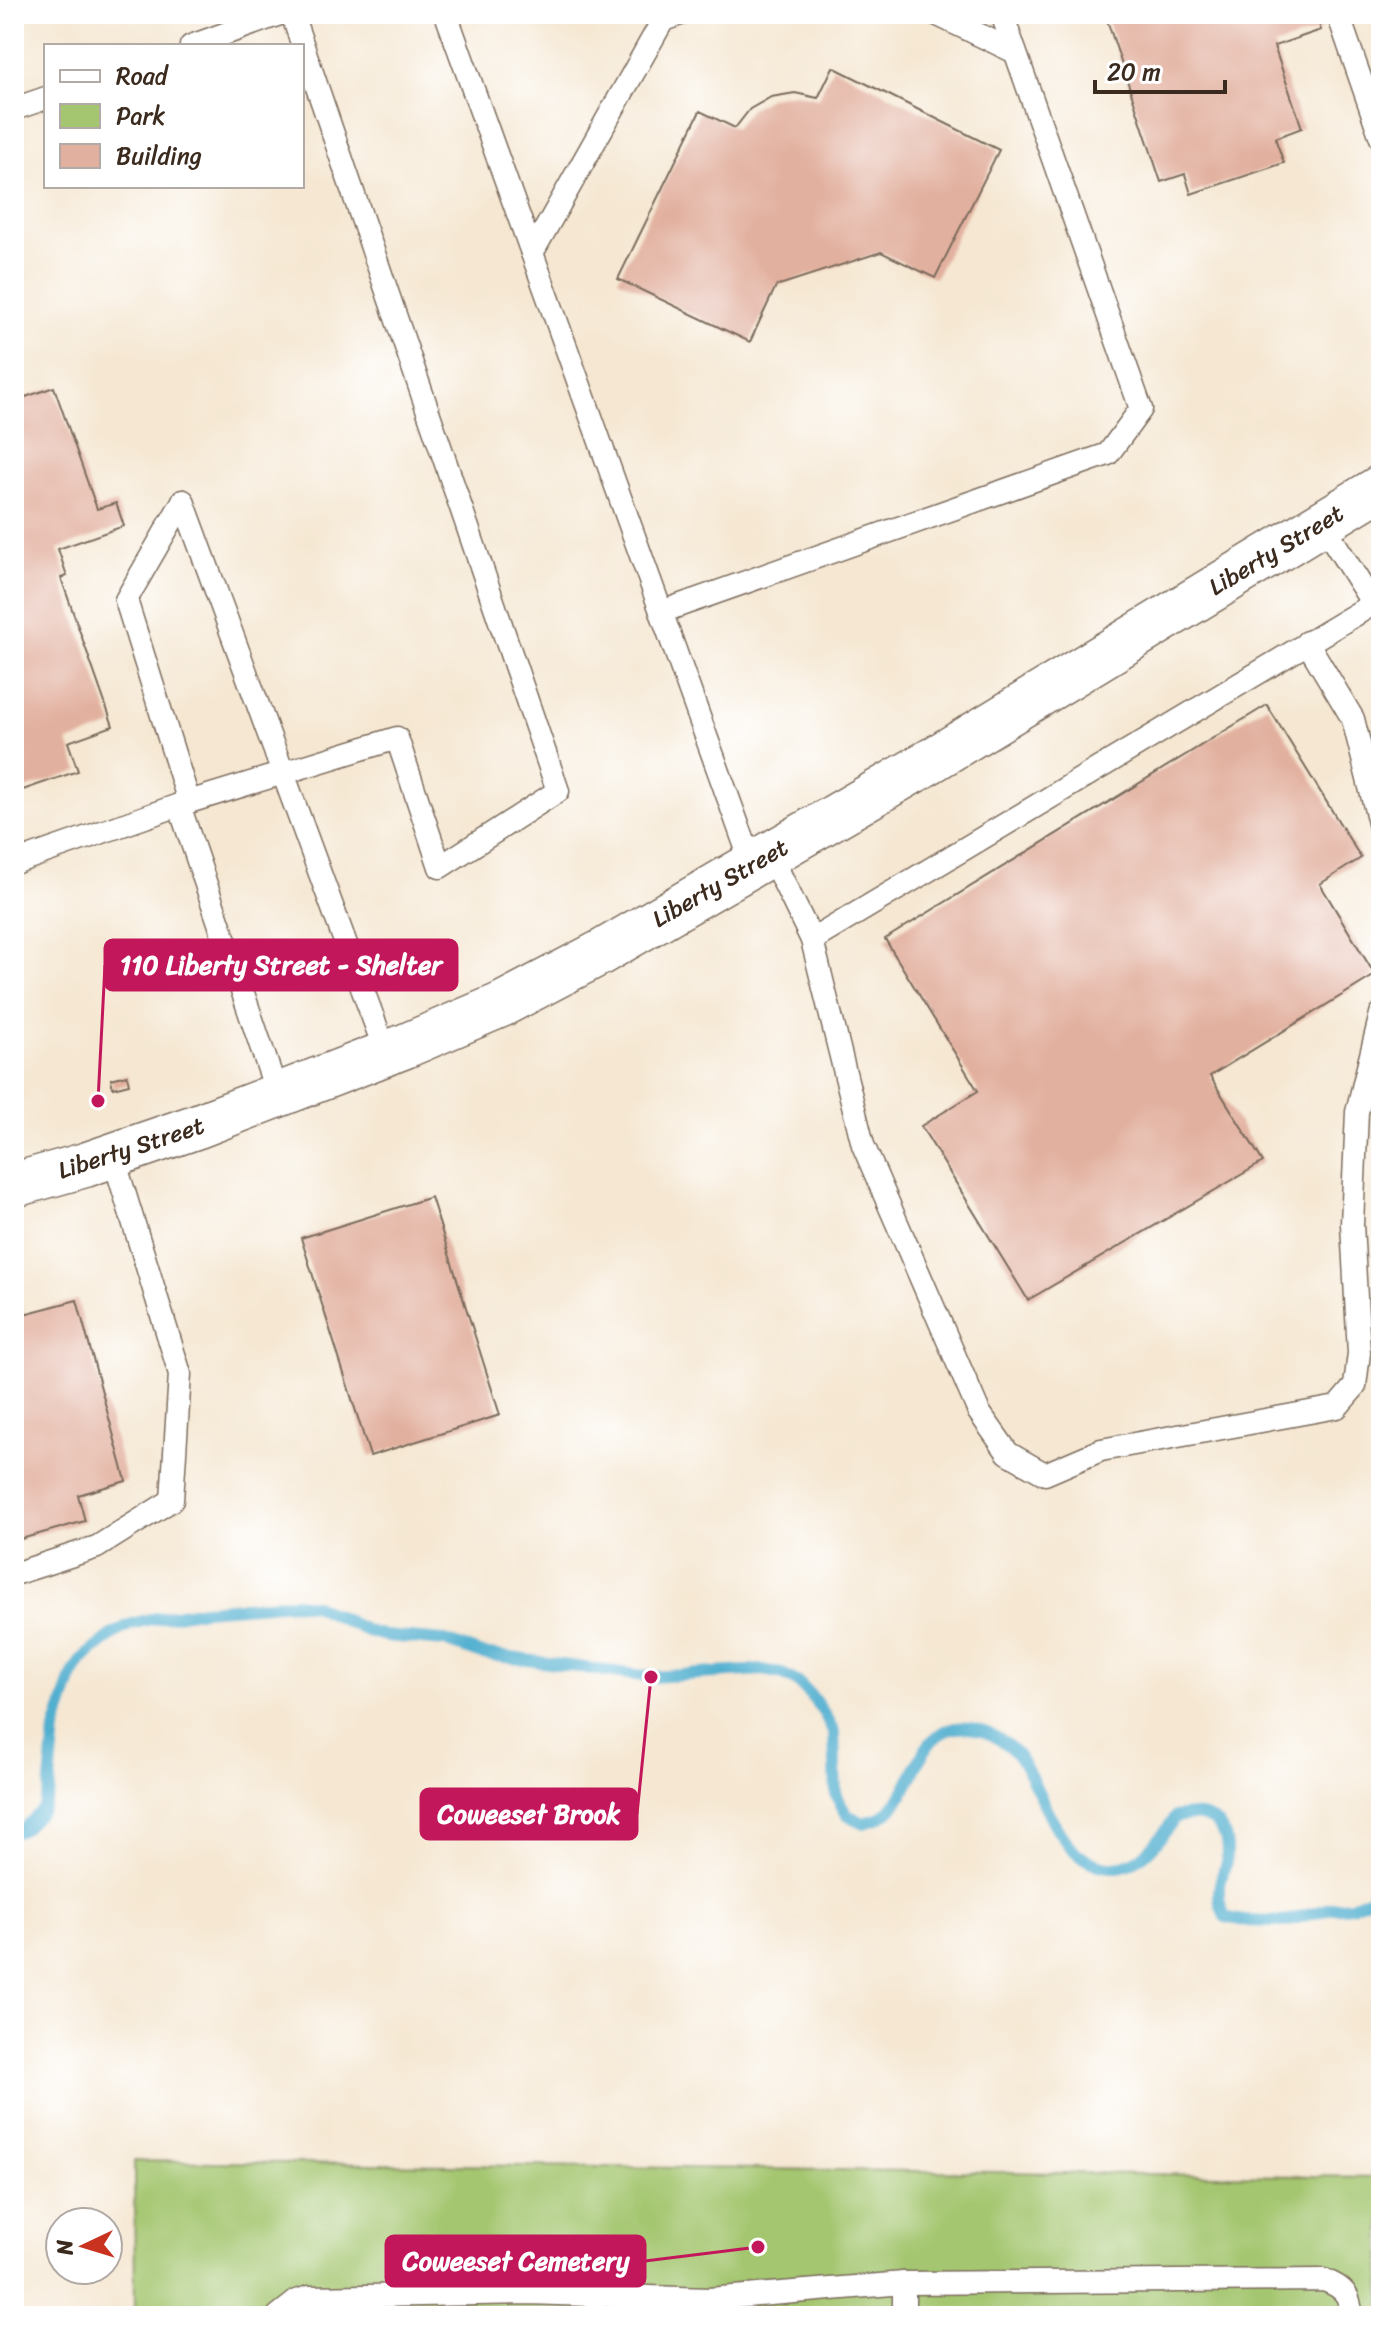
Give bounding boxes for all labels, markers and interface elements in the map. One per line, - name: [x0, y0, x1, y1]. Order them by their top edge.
- legend: [44, 44, 304, 188]
- scale bar: [1095, 44, 1225, 94]
- text: 20 m: [1107, 51, 1161, 93]
- text: Road: [116, 55, 170, 97]
- text: Park: [116, 95, 165, 137]
- text: Building: [116, 135, 202, 177]
- street label: Liberty Street: [1200, 493, 1352, 607]
- street label: Liberty Street: [644, 827, 796, 939]
- callout: 110 Liberty Street - Shelter: [105, 940, 457, 990]
- text: 110 Liberty Street - Shelter: [120, 942, 444, 988]
- street label: Liberty Street: [52, 1105, 210, 1191]
- callout: Coweeset Brook: [421, 1789, 637, 1839]
- text: Coweeset Brook: [437, 1791, 621, 1837]
- north arrow: [44, 2206, 124, 2286]
- callout: Coweeset Cemetery: [386, 2236, 645, 2286]
- text: N: [45, 2238, 85, 2257]
- text: Coweeset Cemetery: [402, 2238, 630, 2284]

